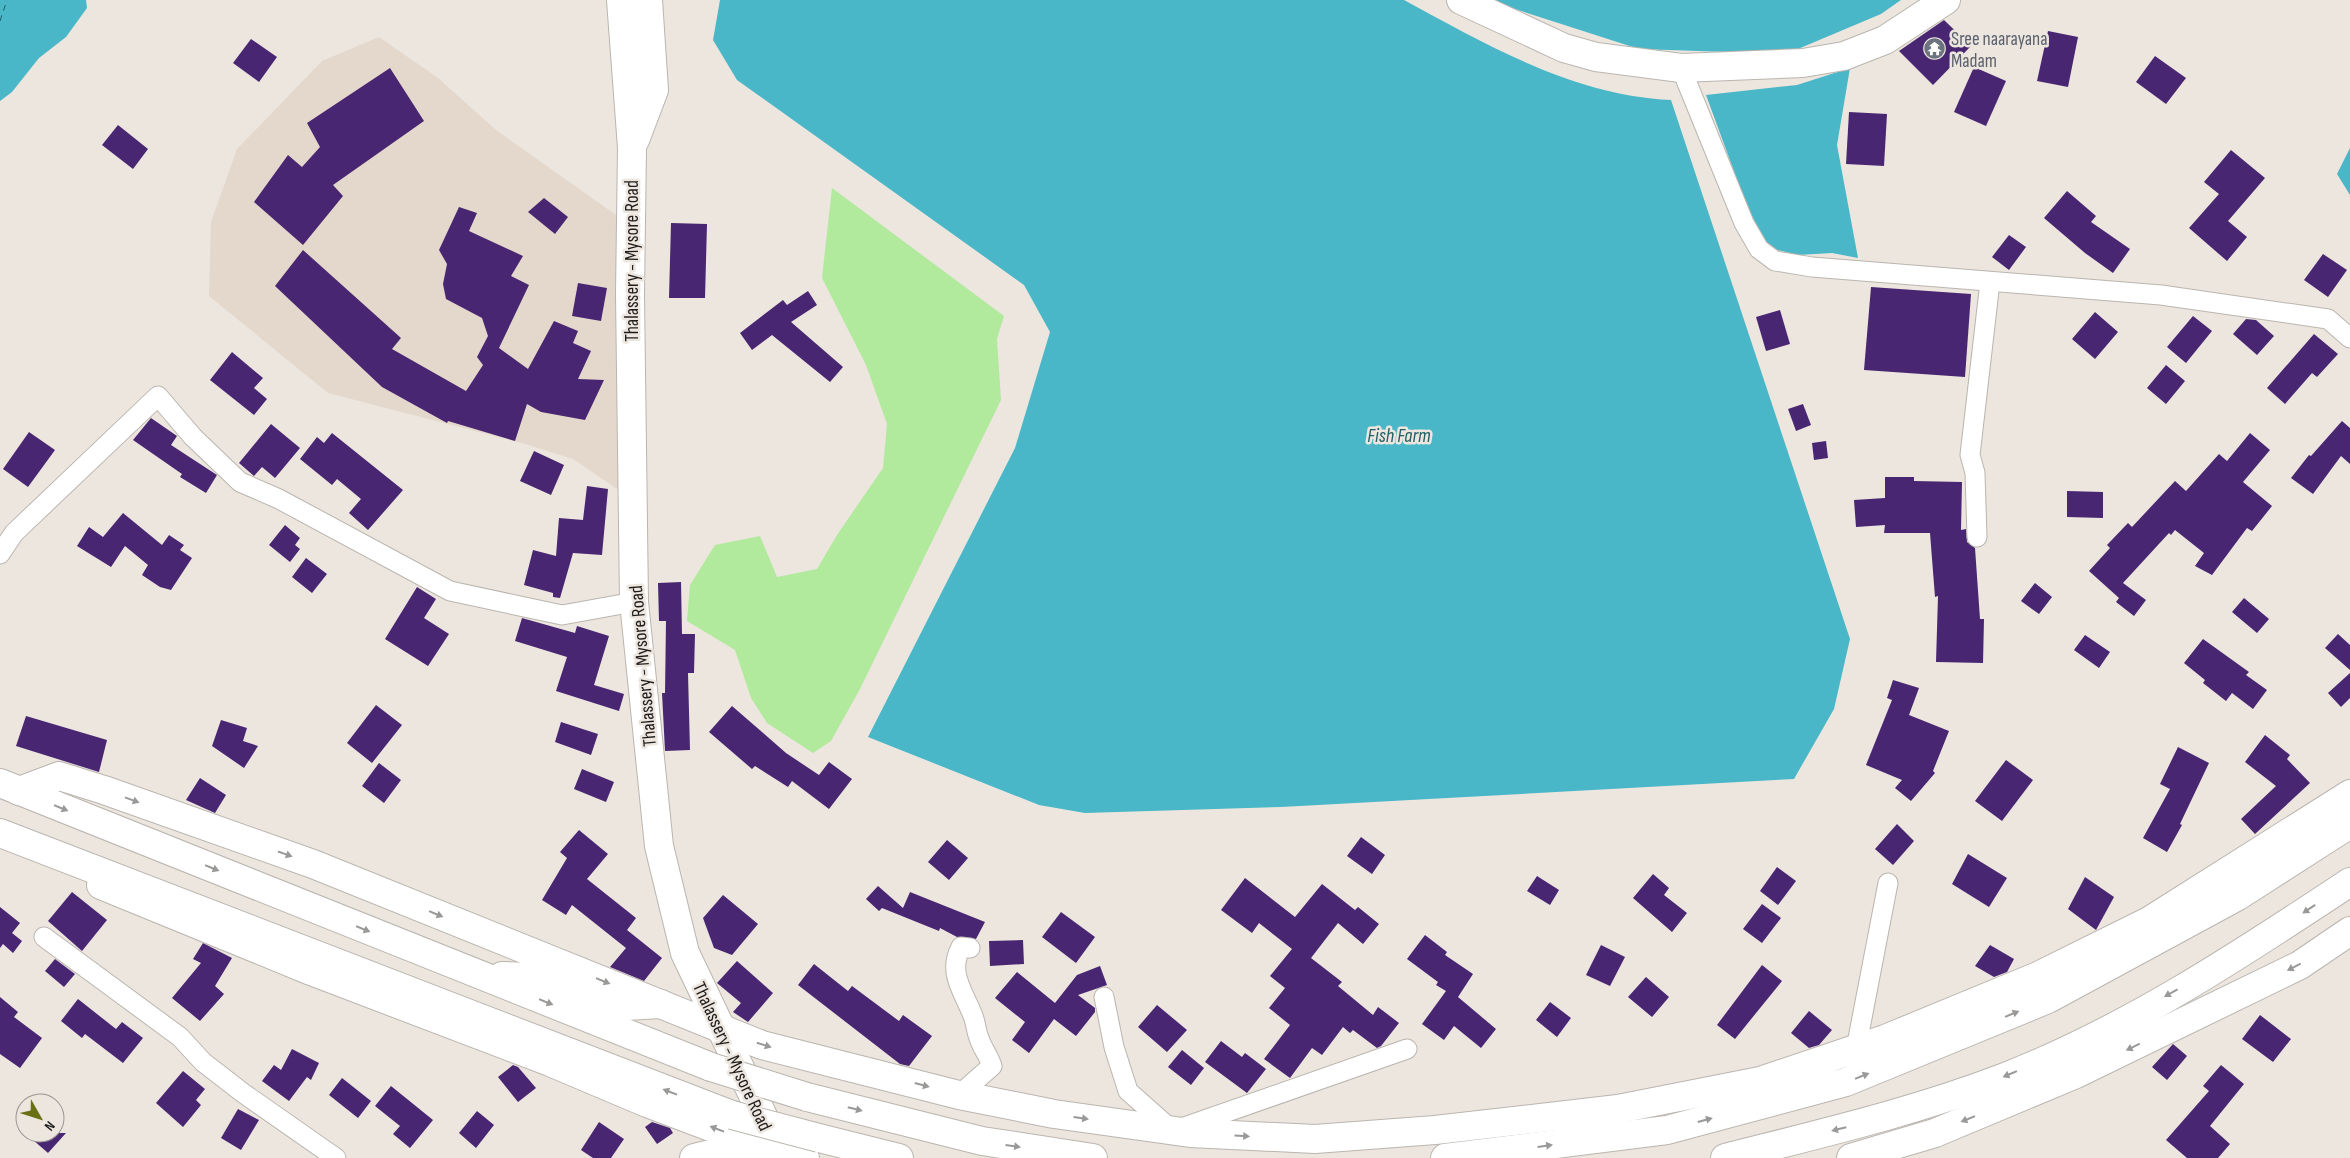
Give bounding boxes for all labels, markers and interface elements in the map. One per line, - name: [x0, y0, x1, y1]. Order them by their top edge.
- place label: Sree naarayana Madam: [1951, 28, 2047, 73]
- temple icon: Sree naarayana Madam: [1923, 37, 1947, 61]
- street label: Thalassery - Mysore Road: [621, 180, 644, 342]
- water label: Fish Farm: [1367, 424, 1431, 448]
- street label: Thalassery - Mysore Road: [625, 584, 662, 747]
- one-way arrow: [125, 796, 140, 804]
- one-way arrow: [54, 804, 69, 812]
- one-way arrow: [278, 850, 293, 858]
- one-way arrow: [205, 864, 220, 872]
- one-way arrow: [2303, 904, 2316, 913]
- one-way arrow: [429, 910, 443, 918]
- one-way arrow: [356, 925, 370, 933]
- one-way arrow: [2287, 963, 2302, 971]
- one-way arrow: [596, 977, 611, 985]
- street label: Thalassery - Mysore Road: [687, 979, 776, 1135]
- one-way arrow: [2164, 989, 2178, 998]
- one-way arrow: [539, 999, 553, 1007]
- one-way arrow: [2005, 1010, 2020, 1018]
- one-way arrow: [757, 1041, 772, 1049]
- one-way arrow: [2126, 1043, 2140, 1051]
- one-way arrow: [1855, 1071, 1869, 1079]
- one-way arrow: [2003, 1071, 2017, 1079]
- one-way arrow: [914, 1081, 929, 1089]
- one-way arrow: [663, 1087, 677, 1095]
- north arrow: [15, 1093, 65, 1143]
- one-way arrow: [847, 1105, 862, 1113]
- one-way arrow: [1073, 1114, 1089, 1122]
- one-way arrow: [1698, 1115, 1713, 1123]
- one-way arrow: [1960, 1115, 1975, 1123]
- text: N: [41, 1118, 59, 1134]
- one-way arrow: [709, 1125, 724, 1133]
- one-way arrow: [1832, 1125, 1847, 1133]
- one-way arrow: [1235, 1132, 1251, 1140]
- one-way arrow: [1005, 1142, 1021, 1150]
- one-way arrow: [1538, 1142, 1554, 1150]

